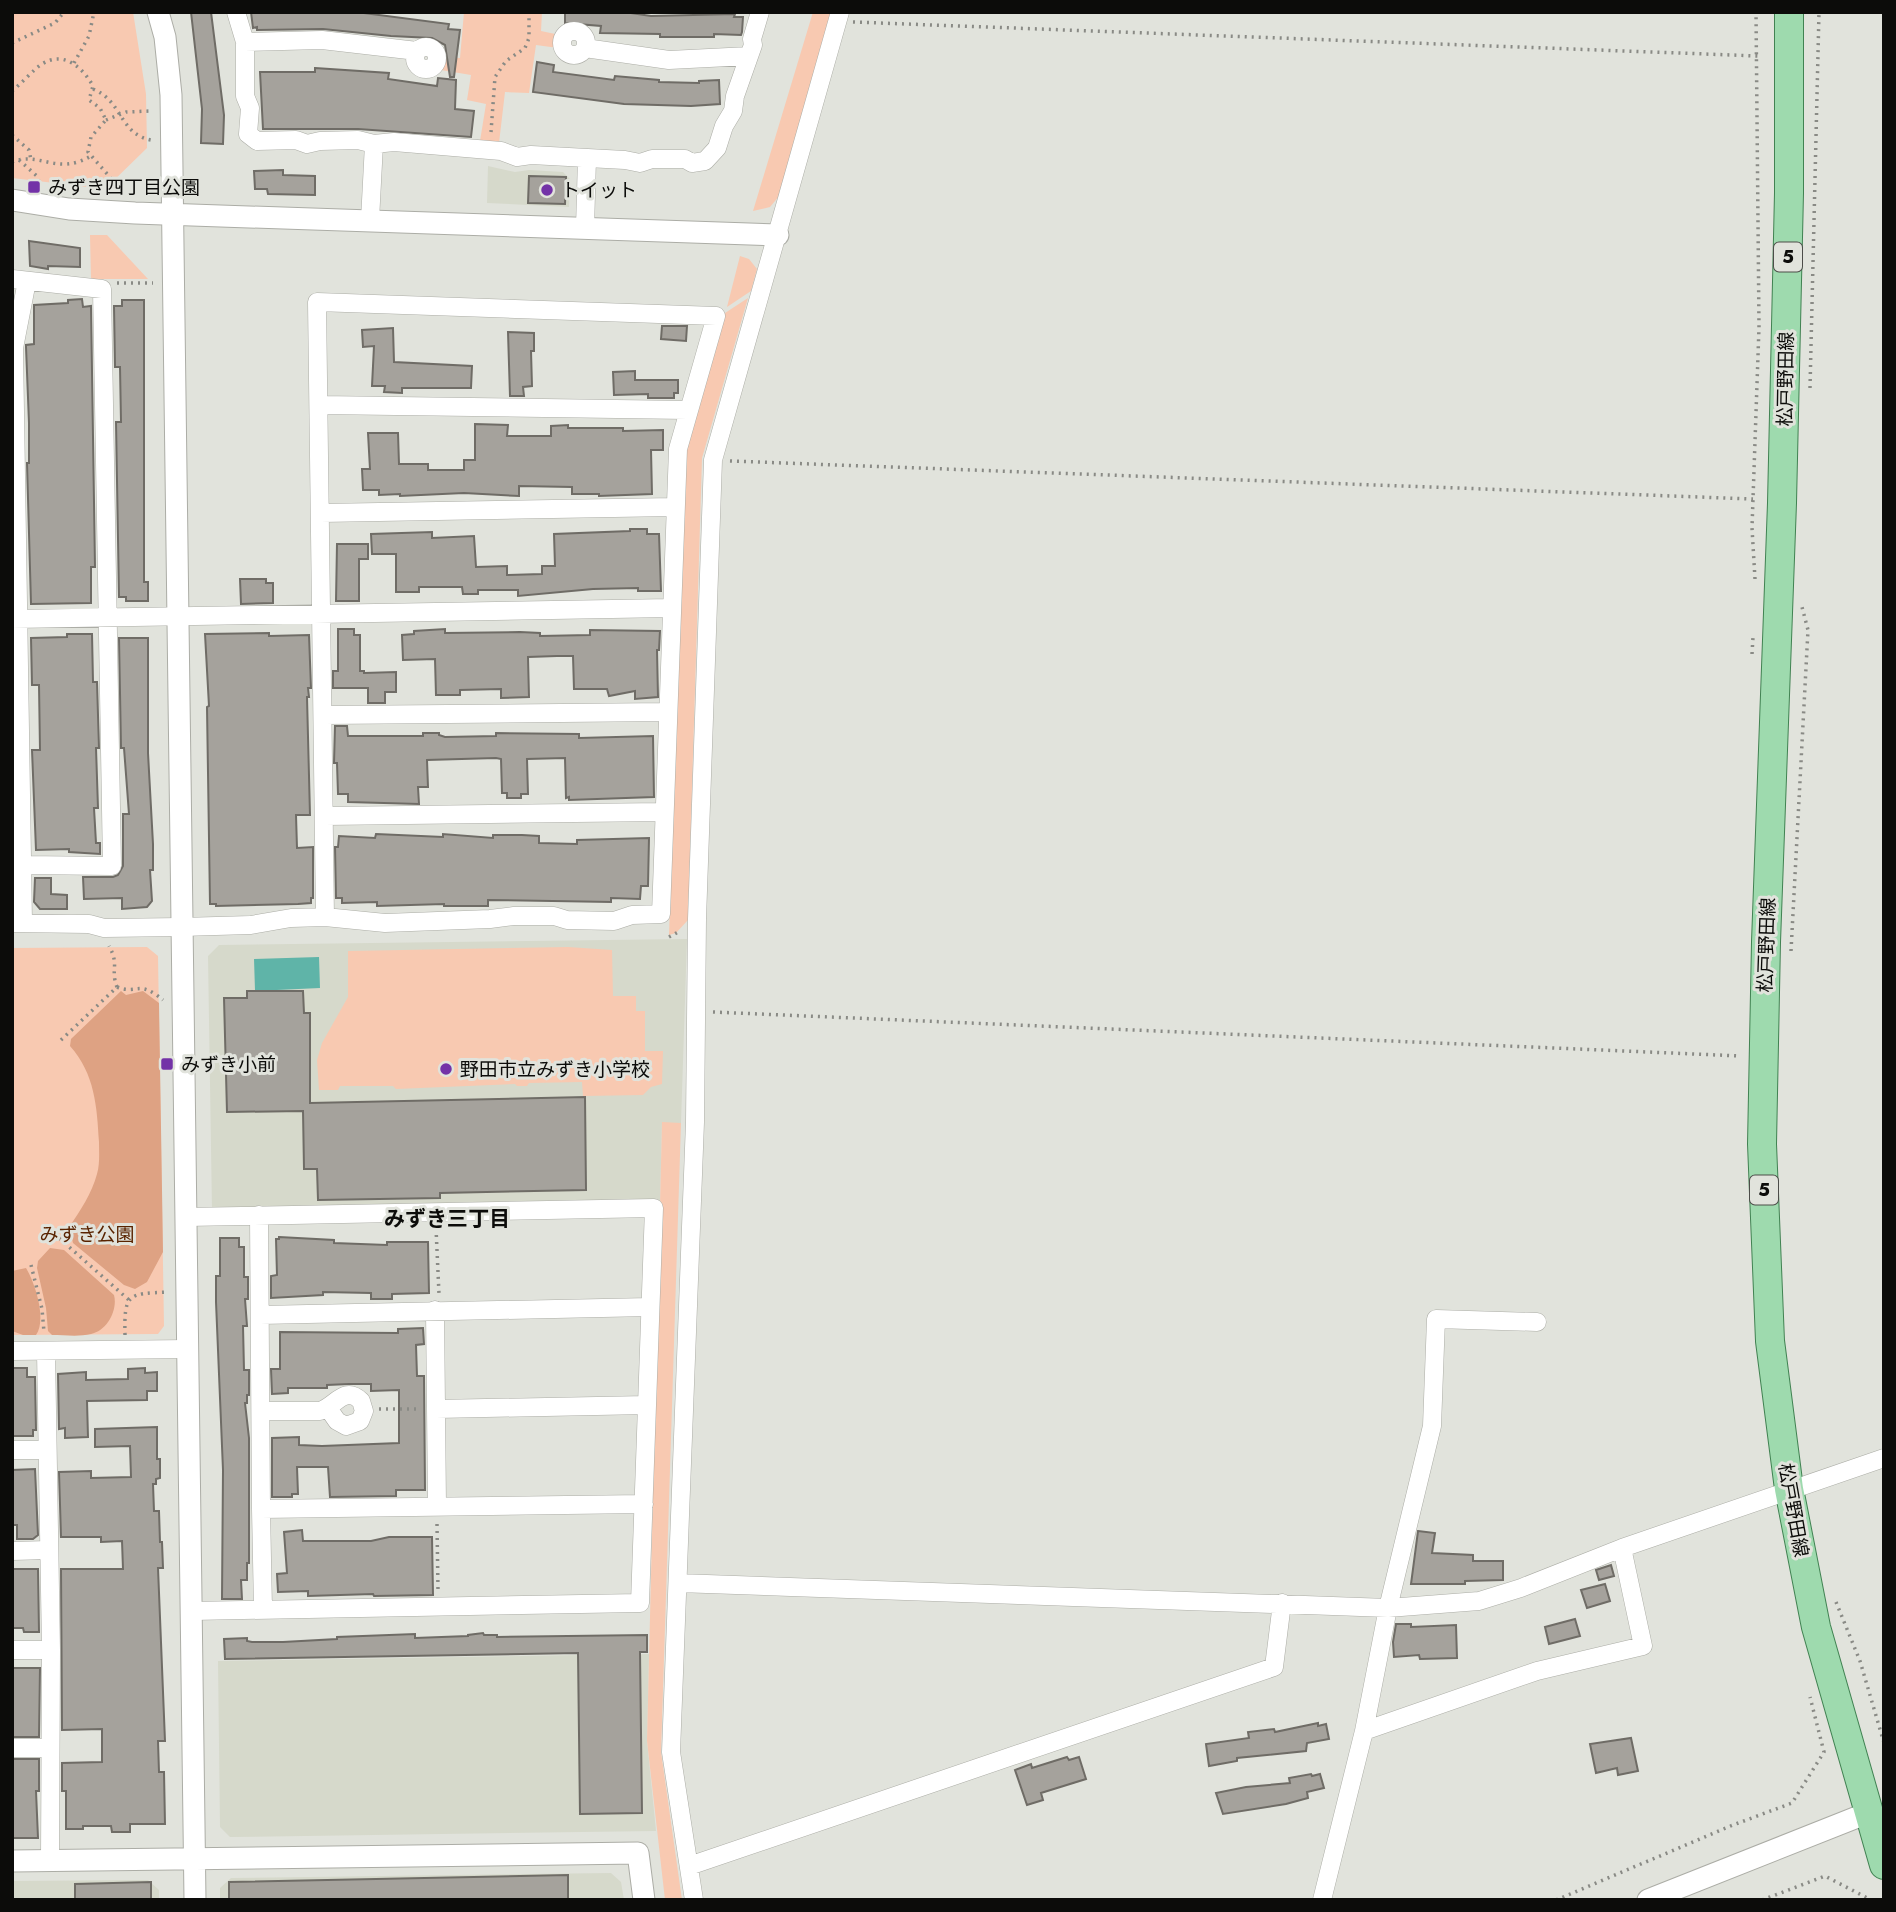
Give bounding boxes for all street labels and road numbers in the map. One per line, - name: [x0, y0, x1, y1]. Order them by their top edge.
- road number: 5: [1774, 243, 1802, 272]
- street label: 松戸野田線: [1771, 331, 1800, 427]
- street label: 松戸野田線: [1751, 897, 1782, 993]
- road number: 5: [1750, 1176, 1778, 1204]
- street label: 松戸野田線: [1772, 1461, 1815, 1559]

